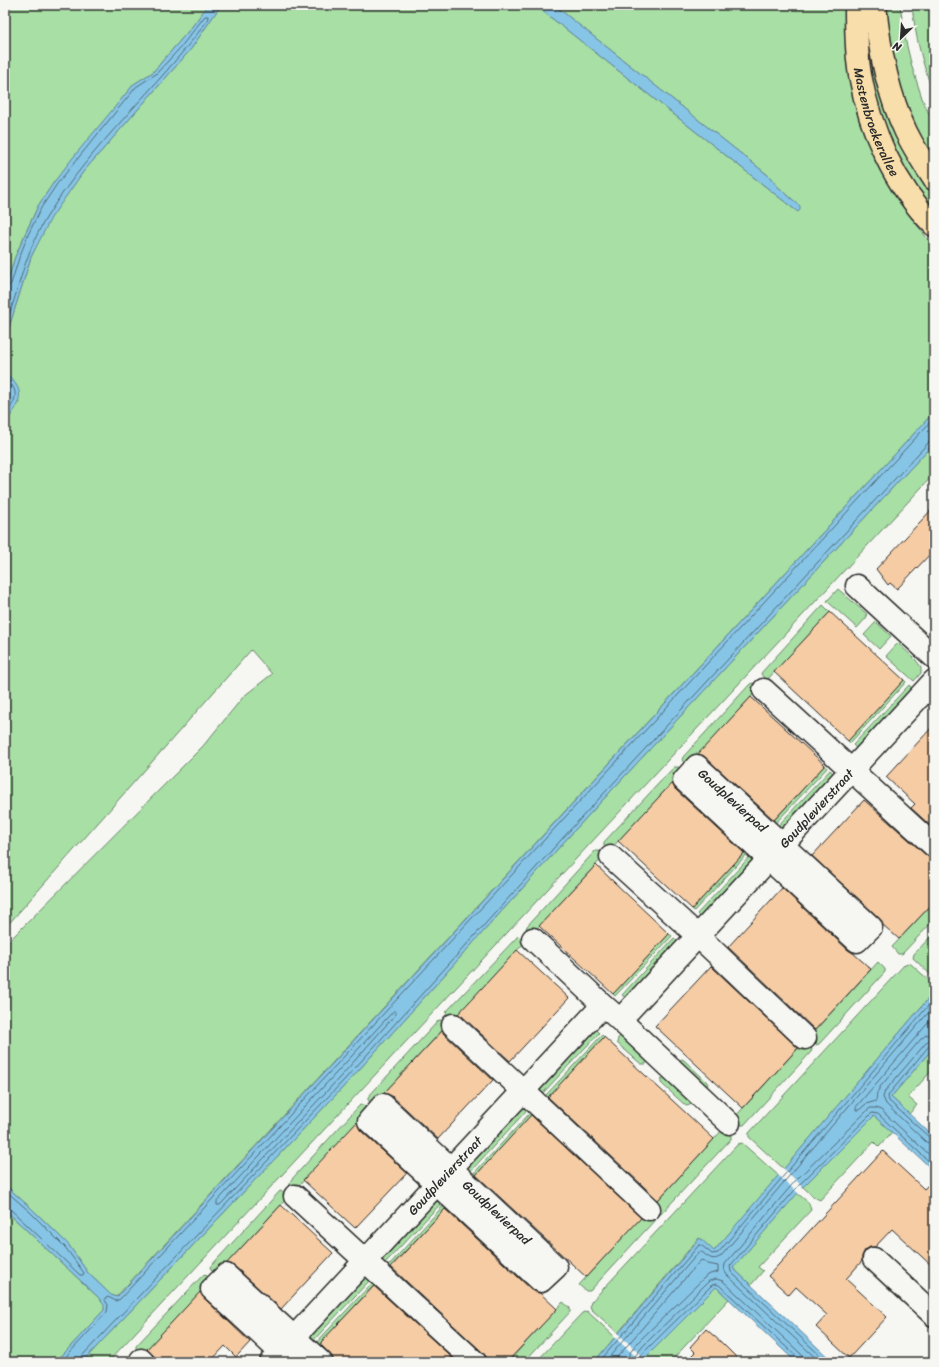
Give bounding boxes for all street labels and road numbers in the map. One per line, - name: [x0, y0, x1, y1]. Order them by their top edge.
- street label: Mastenbroekerallee: [847, 66, 906, 181]
- street label: Goudplevierpad: [693, 763, 774, 839]
- street label: Goudplevierstraat: [774, 763, 860, 854]
- street label: Goudplevierstraat: [402, 1130, 489, 1221]
- street label: Goudplevierpad: [457, 1174, 537, 1251]

